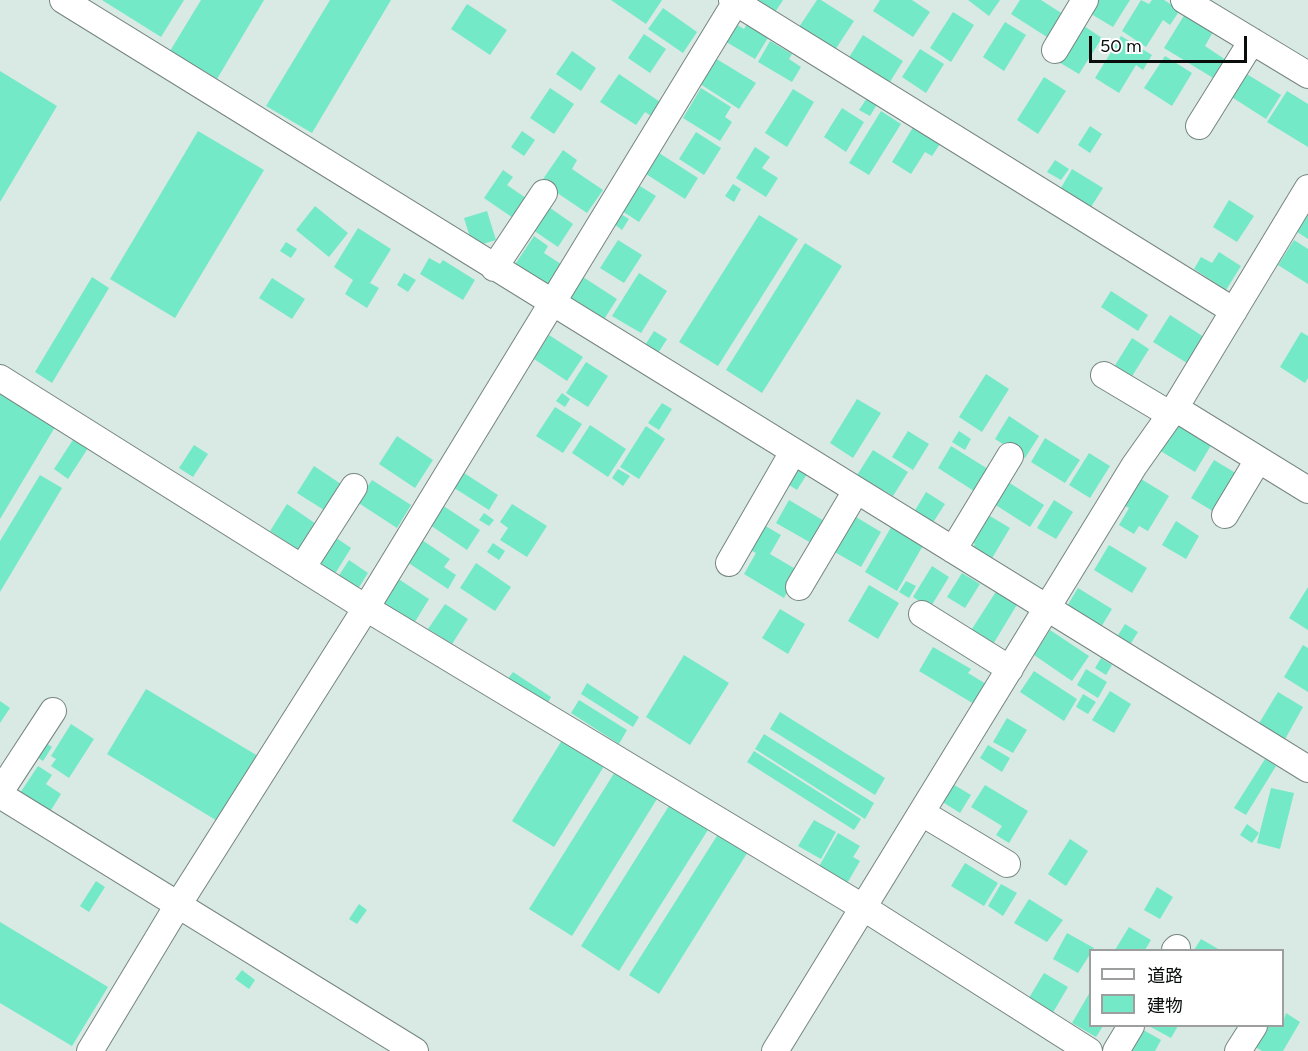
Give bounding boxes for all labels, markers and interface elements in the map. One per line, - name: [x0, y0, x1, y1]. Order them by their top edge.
- scale bar: [1092, 24, 1250, 62]
- text: 50 m: [1100, 35, 1142, 57]
- legend: [1089, 949, 1284, 1027]
- text: 道路: [1147, 965, 1183, 987]
- text: 建物: [1147, 995, 1183, 1017]

